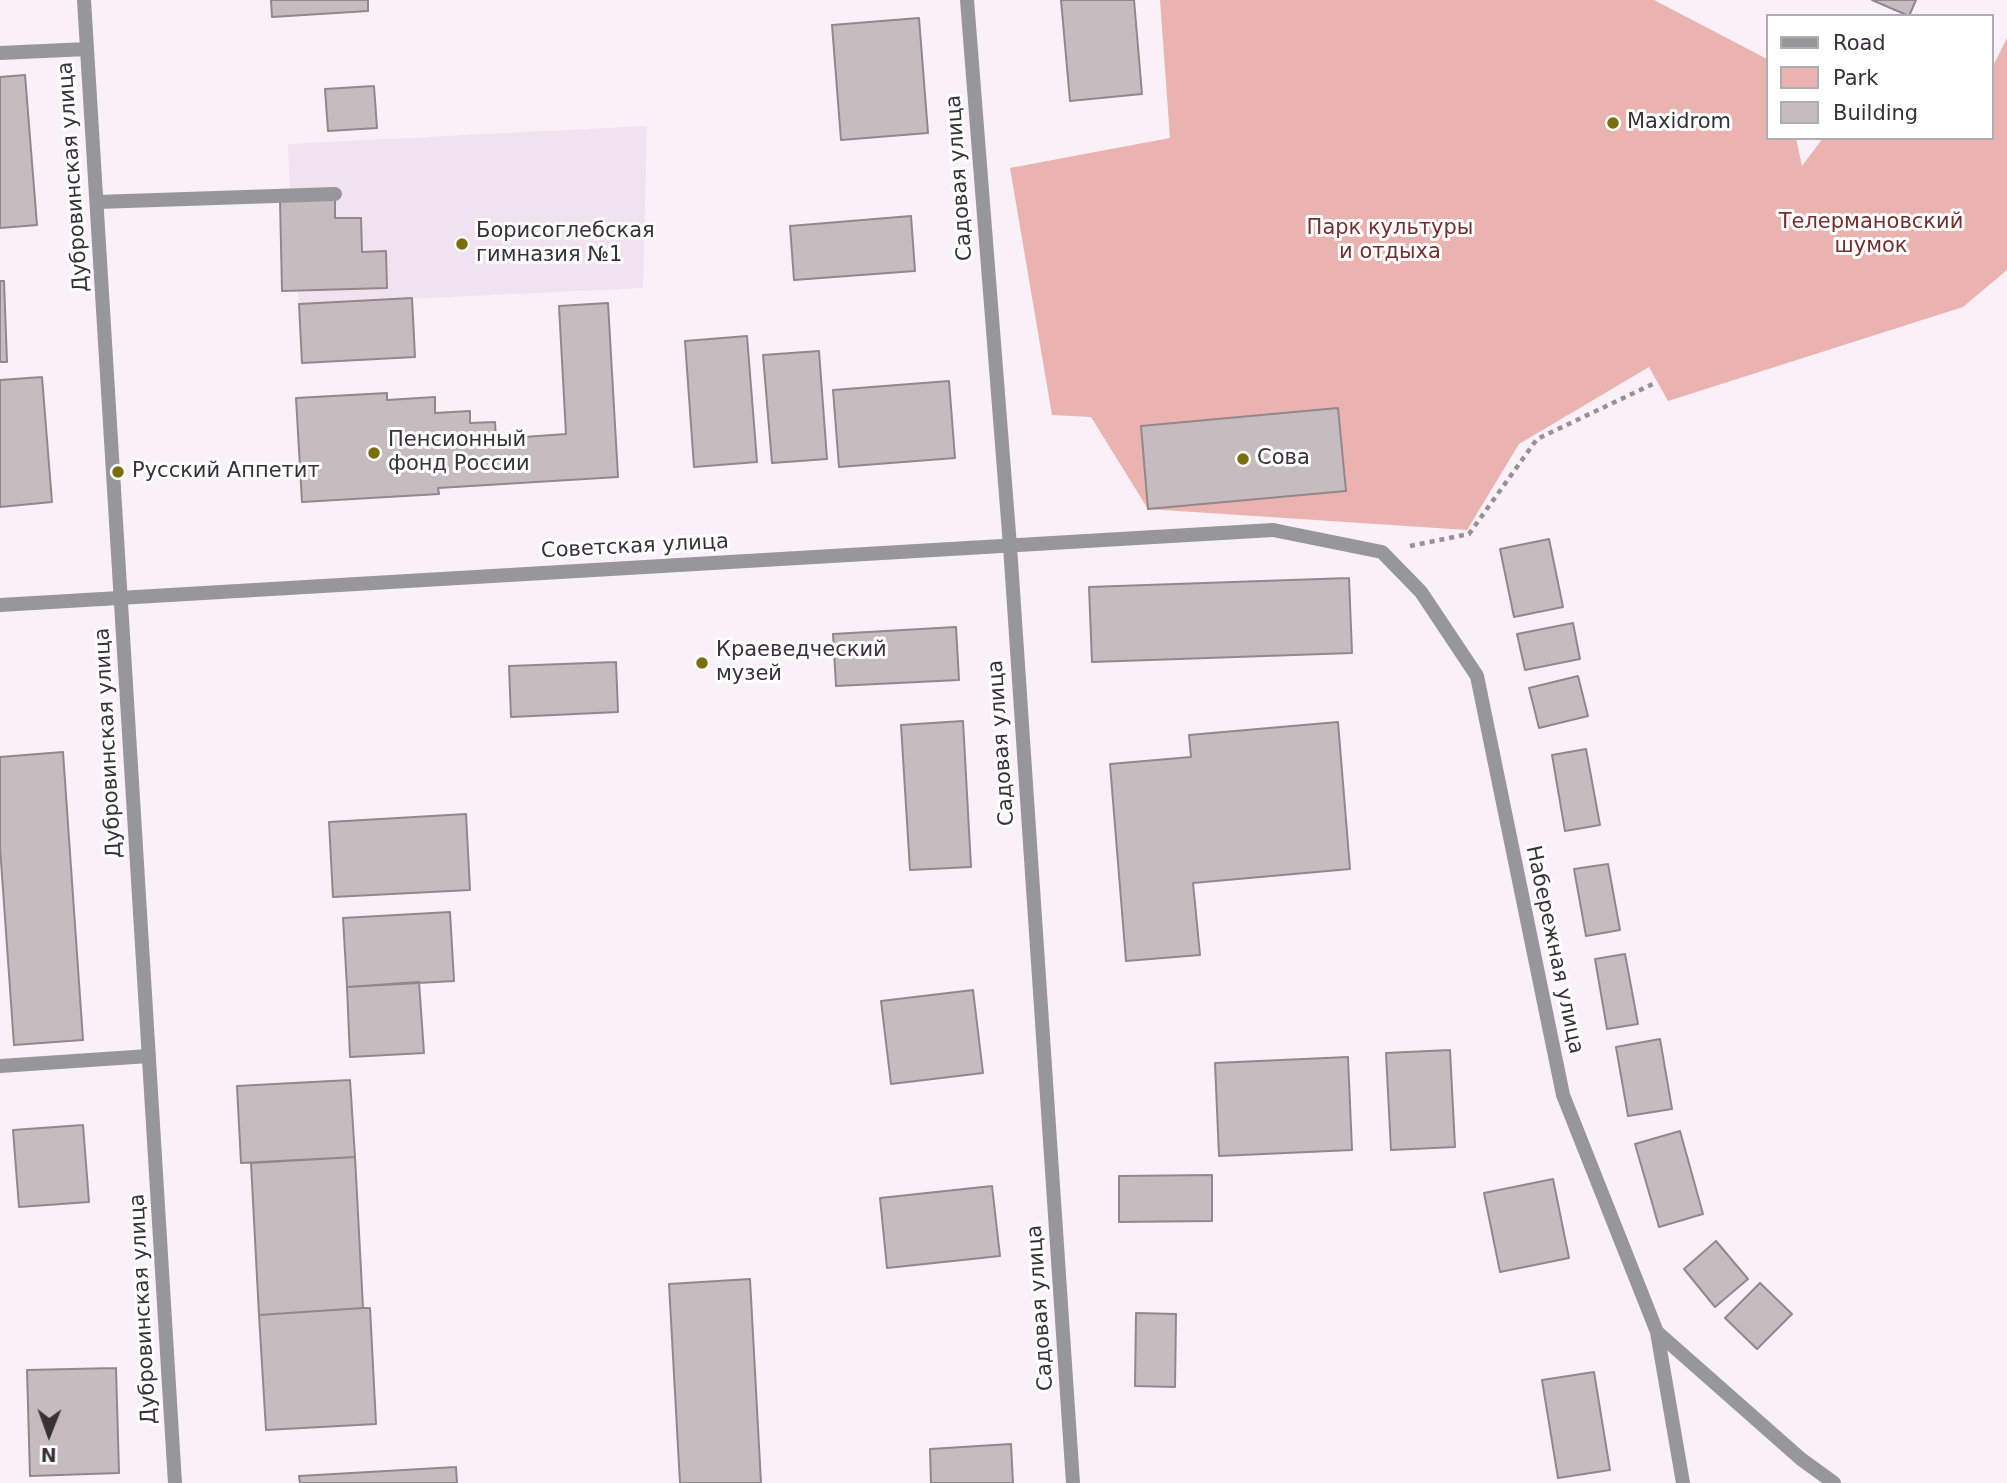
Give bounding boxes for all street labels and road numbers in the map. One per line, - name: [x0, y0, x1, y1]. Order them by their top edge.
- street label: Дубровинская улица: [53, 61, 95, 293]
- street label: Садовая улица: [942, 94, 978, 262]
- street label: Советская улица: [540, 529, 730, 565]
- street label: Дубровинская улица: [90, 627, 128, 859]
- street label: Садовая улица: [984, 659, 1020, 827]
- street label: Набережная улица: [1520, 844, 1588, 1056]
- street label: Дубровинская улица: [125, 1193, 163, 1425]
- street label: Садовая улица: [1023, 1224, 1059, 1392]

